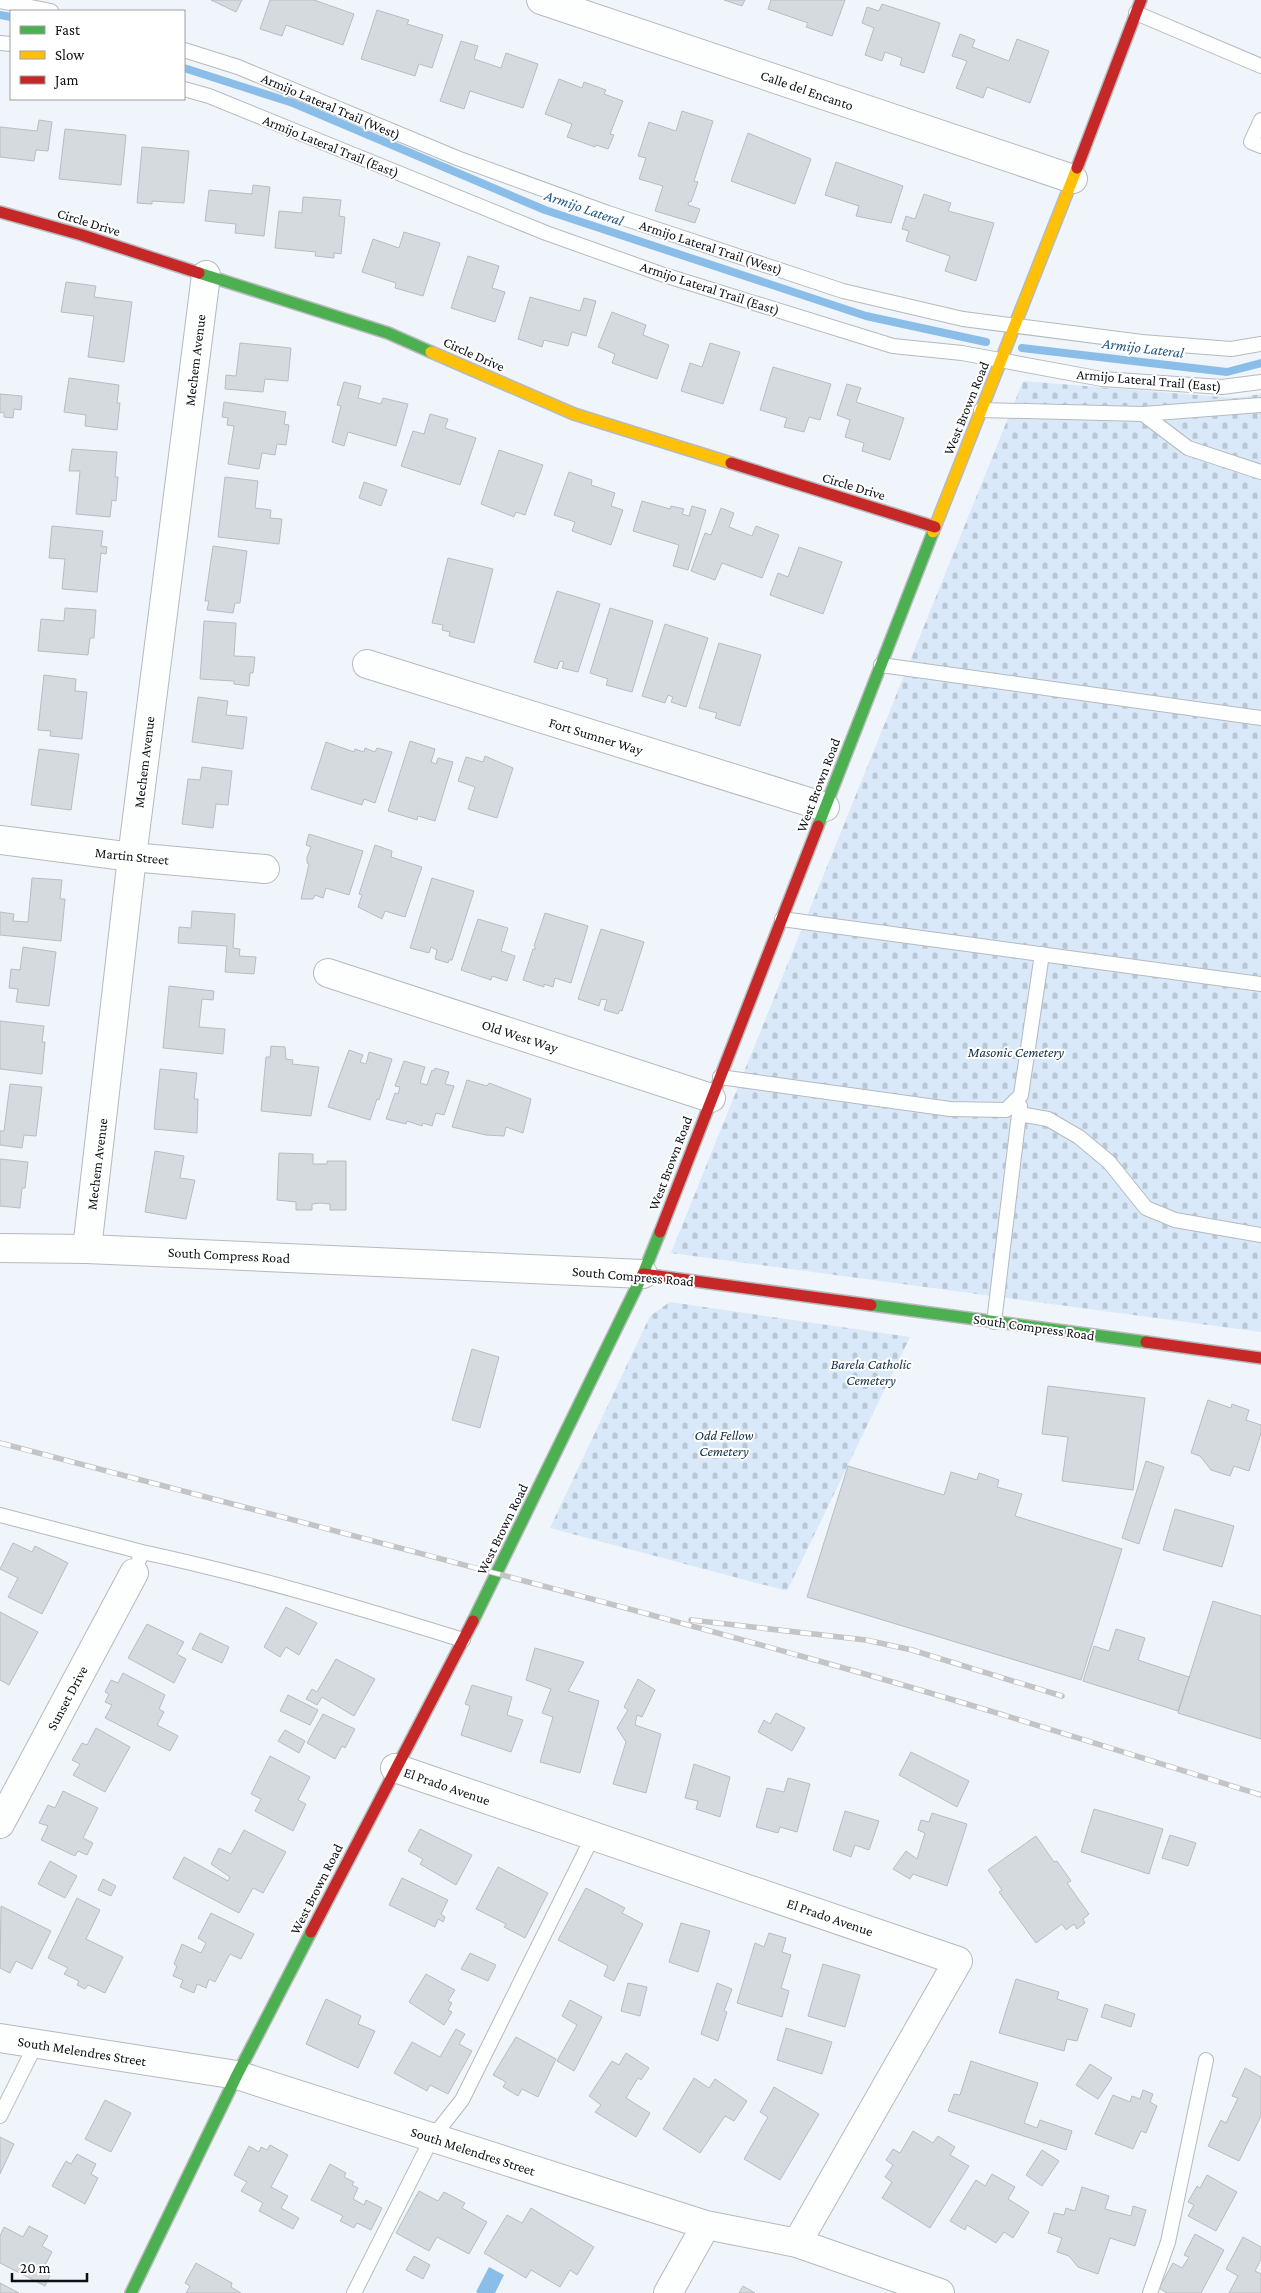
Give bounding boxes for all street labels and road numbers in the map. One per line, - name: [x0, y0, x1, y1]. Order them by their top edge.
- street label: Calle del Encanto: [759, 67, 856, 113]
- street label: Armijo Lateral Trail (West): [259, 69, 403, 143]
- street label: Armijo Lateral Trail (East): [260, 111, 401, 182]
- street label: Circle Drive: [55, 205, 123, 239]
- street label: Armijo Lateral Trail (West): [637, 216, 785, 279]
- street label: Armijo Lateral Trail (East): [638, 258, 782, 319]
- street label: Mechem Avenue: [181, 313, 209, 407]
- street label: Circle Drive: [441, 333, 507, 375]
- street label: West Brown Road: [940, 358, 992, 457]
- street label: Armijo Lateral Trail (East): [1076, 366, 1222, 395]
- street label: Circle Drive: [820, 469, 888, 503]
- street label: Fort Sumner Way: [547, 714, 645, 758]
- street label: Mechem Avenue: [130, 715, 158, 809]
- street label: West Brown Road: [793, 735, 843, 834]
- street label: Martin Street: [94, 844, 170, 868]
- street label: Old West Way: [480, 1016, 561, 1056]
- street label: West Brown Road: [645, 1113, 695, 1212]
- street label: Mechem Avenue: [83, 1117, 111, 1211]
- street label: South Compress Road: [168, 1244, 291, 1266]
- street label: South Compress Road: [571, 1263, 695, 1289]
- street label: South Compress Road: [972, 1311, 1096, 1344]
- street label: West Brown Road: [473, 1480, 531, 1577]
- street label: Sunset Drive: [43, 1663, 91, 1733]
- street label: El Prado Avenue: [402, 1764, 492, 1808]
- street label: West Brown Road: [286, 1841, 346, 1937]
- street label: El Prado Avenue: [785, 1895, 875, 1939]
- street label: South Melendres Street: [17, 2033, 148, 2069]
- street label: South Melendres Street: [409, 2123, 538, 2179]

